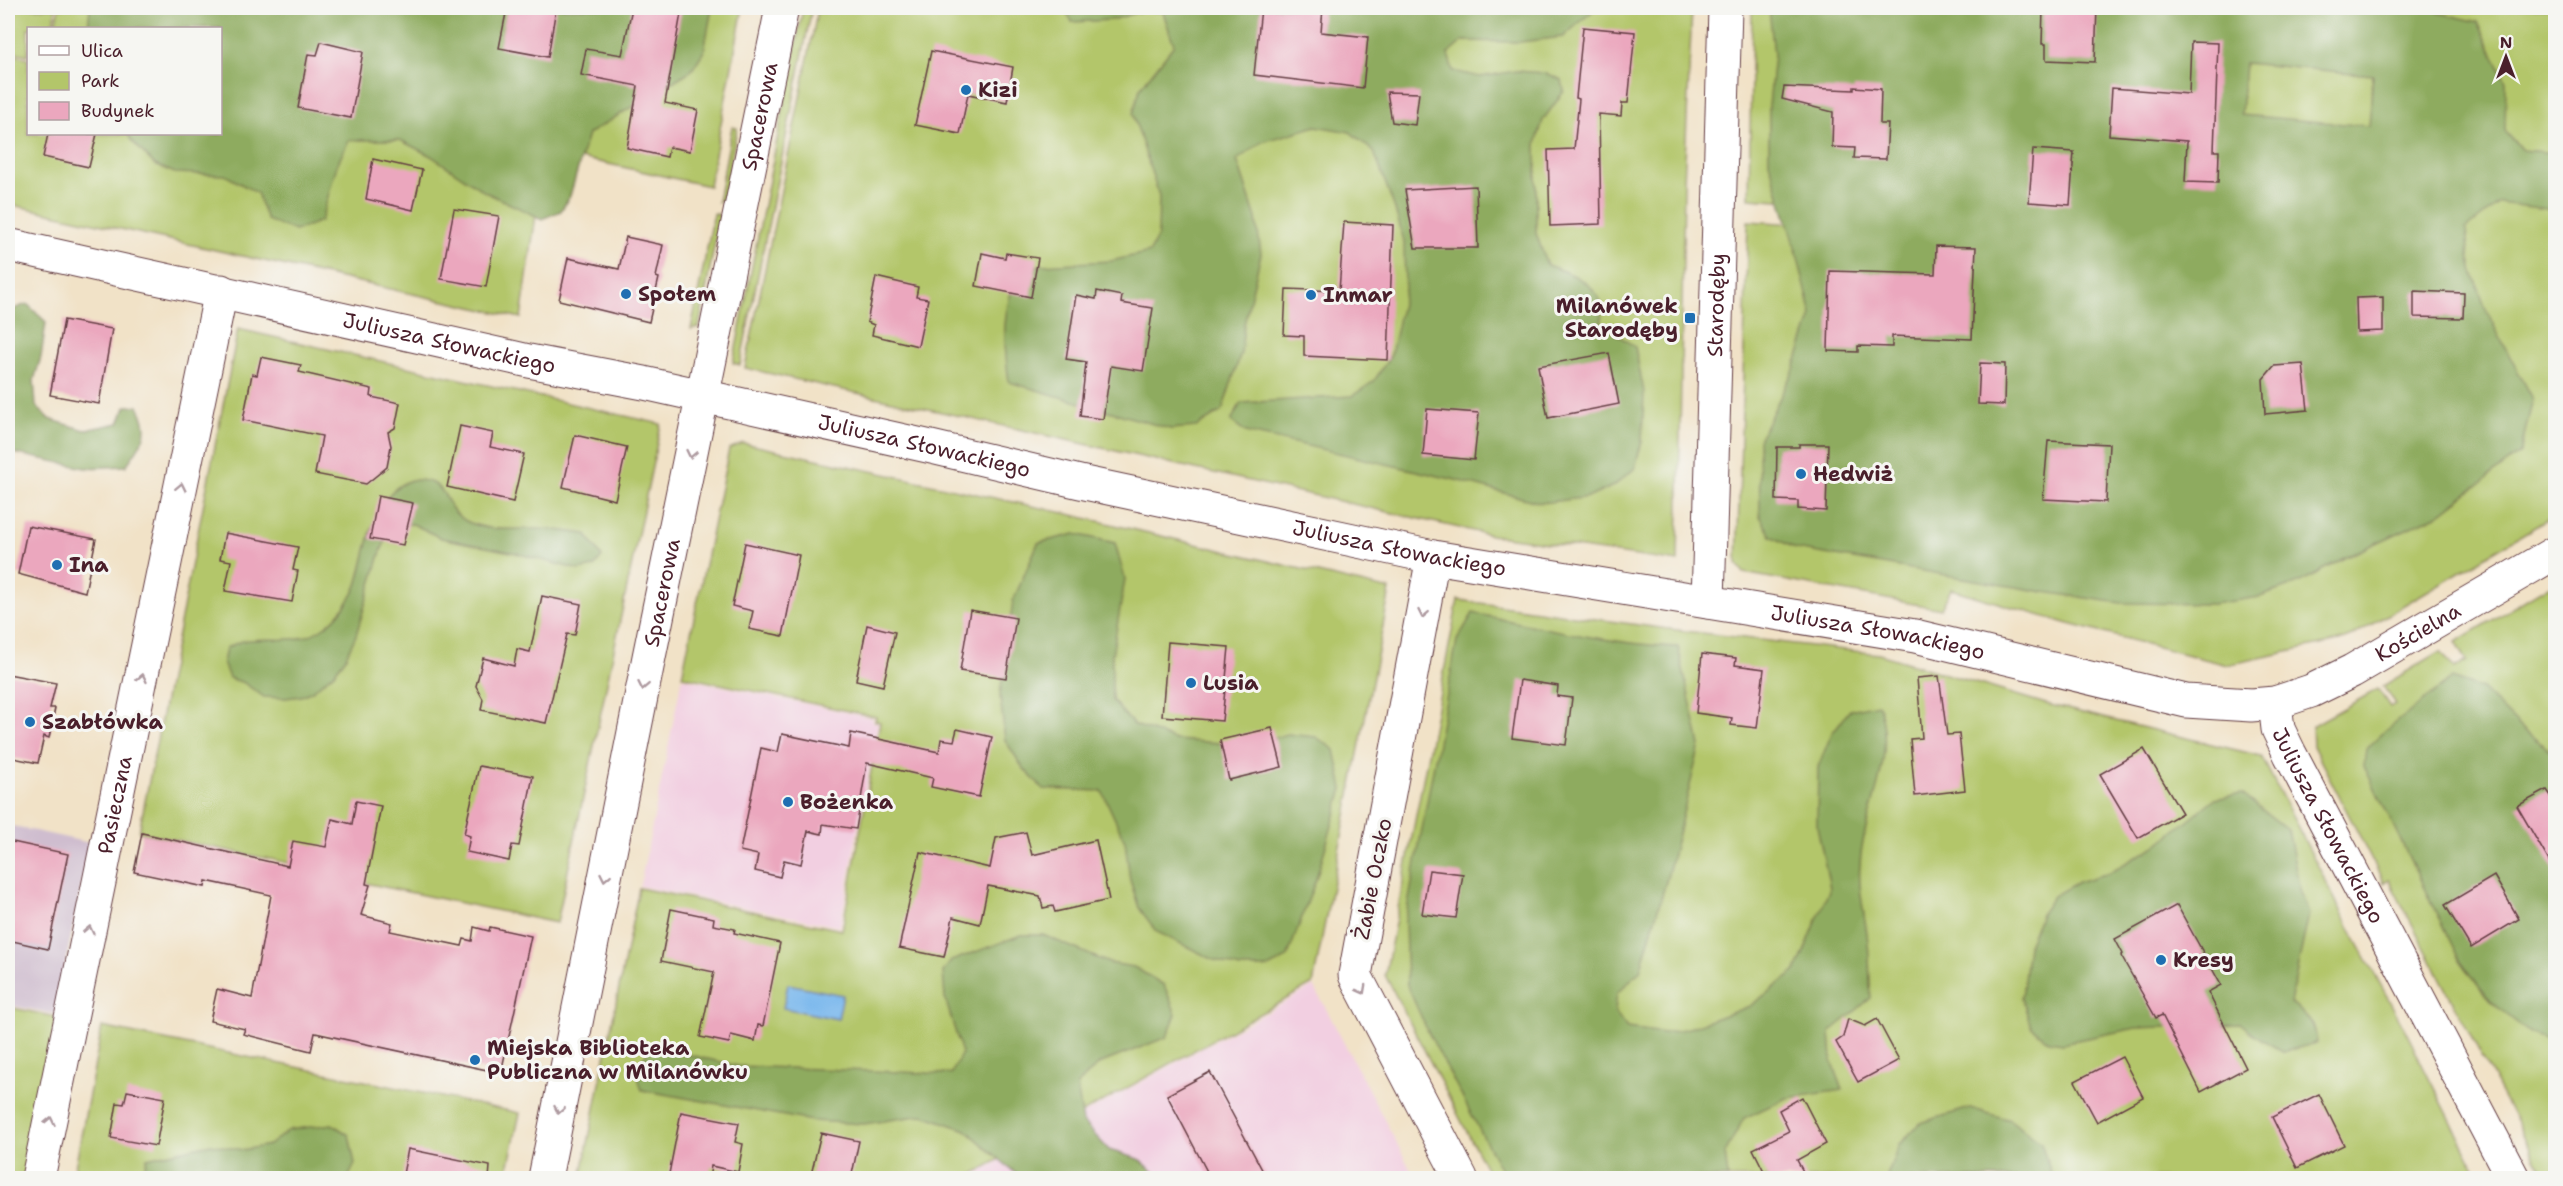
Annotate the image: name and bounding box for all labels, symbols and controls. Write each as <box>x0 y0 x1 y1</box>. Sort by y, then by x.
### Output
legend <box>27 27 222 135</box>
north arrow <box>2476 27 2536 87</box>
text: N <box>2500 32 2512 53</box>
text: Ulica <box>81 39 123 63</box>
street label: Spacerowa <box>735 60 785 173</box>
text: Park <box>81 69 120 93</box>
place label: Kizi <box>978 76 1018 104</box>
marker: Kizi <box>959 83 973 97</box>
text: Budynek <box>81 99 155 123</box>
street label: Starodęby <box>1701 253 1732 357</box>
place label: Społem <box>638 280 716 308</box>
place label: Inmar <box>1323 281 1393 309</box>
marker: Społem <box>619 287 633 301</box>
marker: Inmar <box>1304 288 1318 302</box>
place label: Milanówek Starodęby <box>1556 292 1678 344</box>
street label: Juliusza Słowackiego <box>340 306 558 380</box>
marker: Milanówek Starodęby <box>1683 311 1697 325</box>
street label: Juliusza Słowackiego <box>815 408 1033 484</box>
one-way arrow <box>685 449 698 459</box>
place label: Hedwiż <box>1813 460 1893 488</box>
marker: Hedwiż <box>1794 467 1808 481</box>
one-way arrow <box>174 482 187 492</box>
street label: Juliusza Słowackiego <box>1290 513 1508 583</box>
street label: Spacerowa <box>637 536 687 649</box>
place label: Ina <box>69 551 109 579</box>
marker: Ina <box>50 558 64 572</box>
street label: Kościelna <box>2370 597 2466 668</box>
street label: Juliusza Słowackiego <box>1769 599 1988 666</box>
one-way arrow <box>1417 609 1430 619</box>
place label: Lusia <box>1203 669 1259 697</box>
one-way arrow <box>134 673 147 683</box>
marker: Lusia <box>1184 676 1198 690</box>
one-way arrow <box>637 681 650 691</box>
place label: Szabłówka <box>42 708 164 736</box>
marker: Szabłówka <box>23 715 37 729</box>
street label: Juliusza Słowackiego <box>2265 723 2391 928</box>
street label: Pasieczna <box>91 753 139 857</box>
place label: Bożenka <box>800 788 894 816</box>
marker: Bożenka <box>781 795 795 809</box>
street label: Żabie Oczko <box>1347 816 1399 942</box>
one-way arrow <box>599 872 612 882</box>
one-way arrow <box>82 926 95 936</box>
place label: Kresy <box>2173 946 2234 974</box>
marker: Kresy <box>2154 953 2168 967</box>
one-way arrow <box>1355 984 1366 994</box>
place label: Miejska Biblioteka Publiczna w Milanówku <box>487 1034 748 1086</box>
marker: Miejska Biblioteka Publiczna w Milanówku <box>468 1053 482 1067</box>
one-way arrow <box>553 1105 566 1115</box>
one-way arrow <box>42 1117 55 1127</box>

